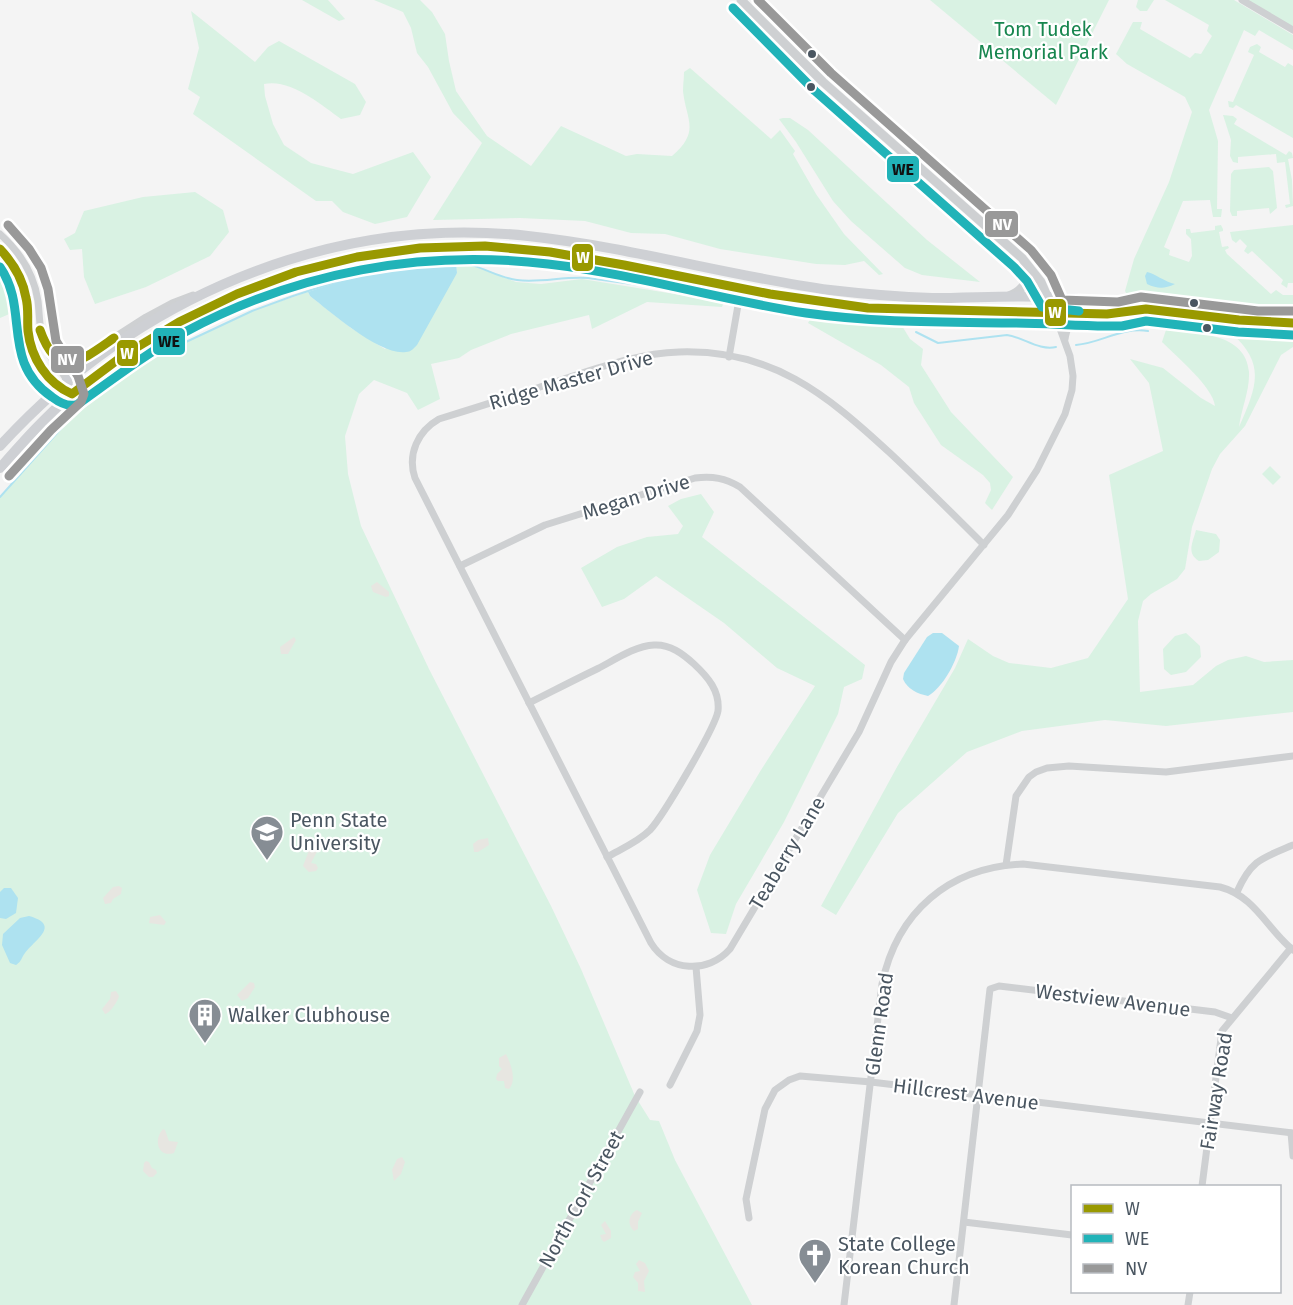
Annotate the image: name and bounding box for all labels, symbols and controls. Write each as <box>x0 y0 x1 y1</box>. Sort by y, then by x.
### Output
park label: Tom Tudek Memorial Park <box>978 17 1109 64</box>
unlabelled marker <box>806 48 818 60</box>
unlabelled marker <box>805 81 817 93</box>
line badge: WE <box>886 155 920 183</box>
text: WE <box>892 160 914 179</box>
line badge: NV <box>984 210 1019 238</box>
text: NV <box>992 215 1013 234</box>
line badge: W <box>571 243 594 272</box>
text: W <box>576 248 590 267</box>
unlabelled marker <box>1188 297 1200 309</box>
line badge: W <box>1044 298 1067 327</box>
text: W <box>1048 303 1062 322</box>
unlabelled marker <box>1201 322 1213 334</box>
line badge: WE <box>152 327 186 356</box>
text: WE <box>158 332 180 351</box>
line badge: W <box>116 339 139 367</box>
text: W <box>120 344 134 363</box>
line badge: NV <box>50 345 85 374</box>
street label: Ridge Master Drive <box>486 345 656 415</box>
text: NV <box>57 350 78 369</box>
street label: Megan Drive <box>579 469 693 525</box>
street label: Teaberry Lane <box>744 792 830 914</box>
place label: Penn State University <box>290 808 387 855</box>
school or university icon: Penn State University <box>249 814 285 861</box>
street label: Glenn Road <box>860 971 898 1077</box>
street label: Westview Avenue <box>1034 979 1192 1021</box>
building icon: Walker Clubhouse <box>187 997 223 1044</box>
place label: Walker Clubhouse <box>228 1003 390 1027</box>
street label: Fairway Road <box>1195 1030 1237 1152</box>
street label: Hillcrest Avenue <box>892 1073 1040 1115</box>
street label: North Corl Street <box>533 1126 629 1272</box>
legend <box>1071 1185 1281 1293</box>
text: W <box>1125 1198 1140 1220</box>
text: WE <box>1125 1228 1150 1250</box>
place label: State College Korean Church <box>838 1232 970 1279</box>
church icon: State College Korean Church <box>797 1237 833 1284</box>
text: NV <box>1125 1258 1147 1280</box>

